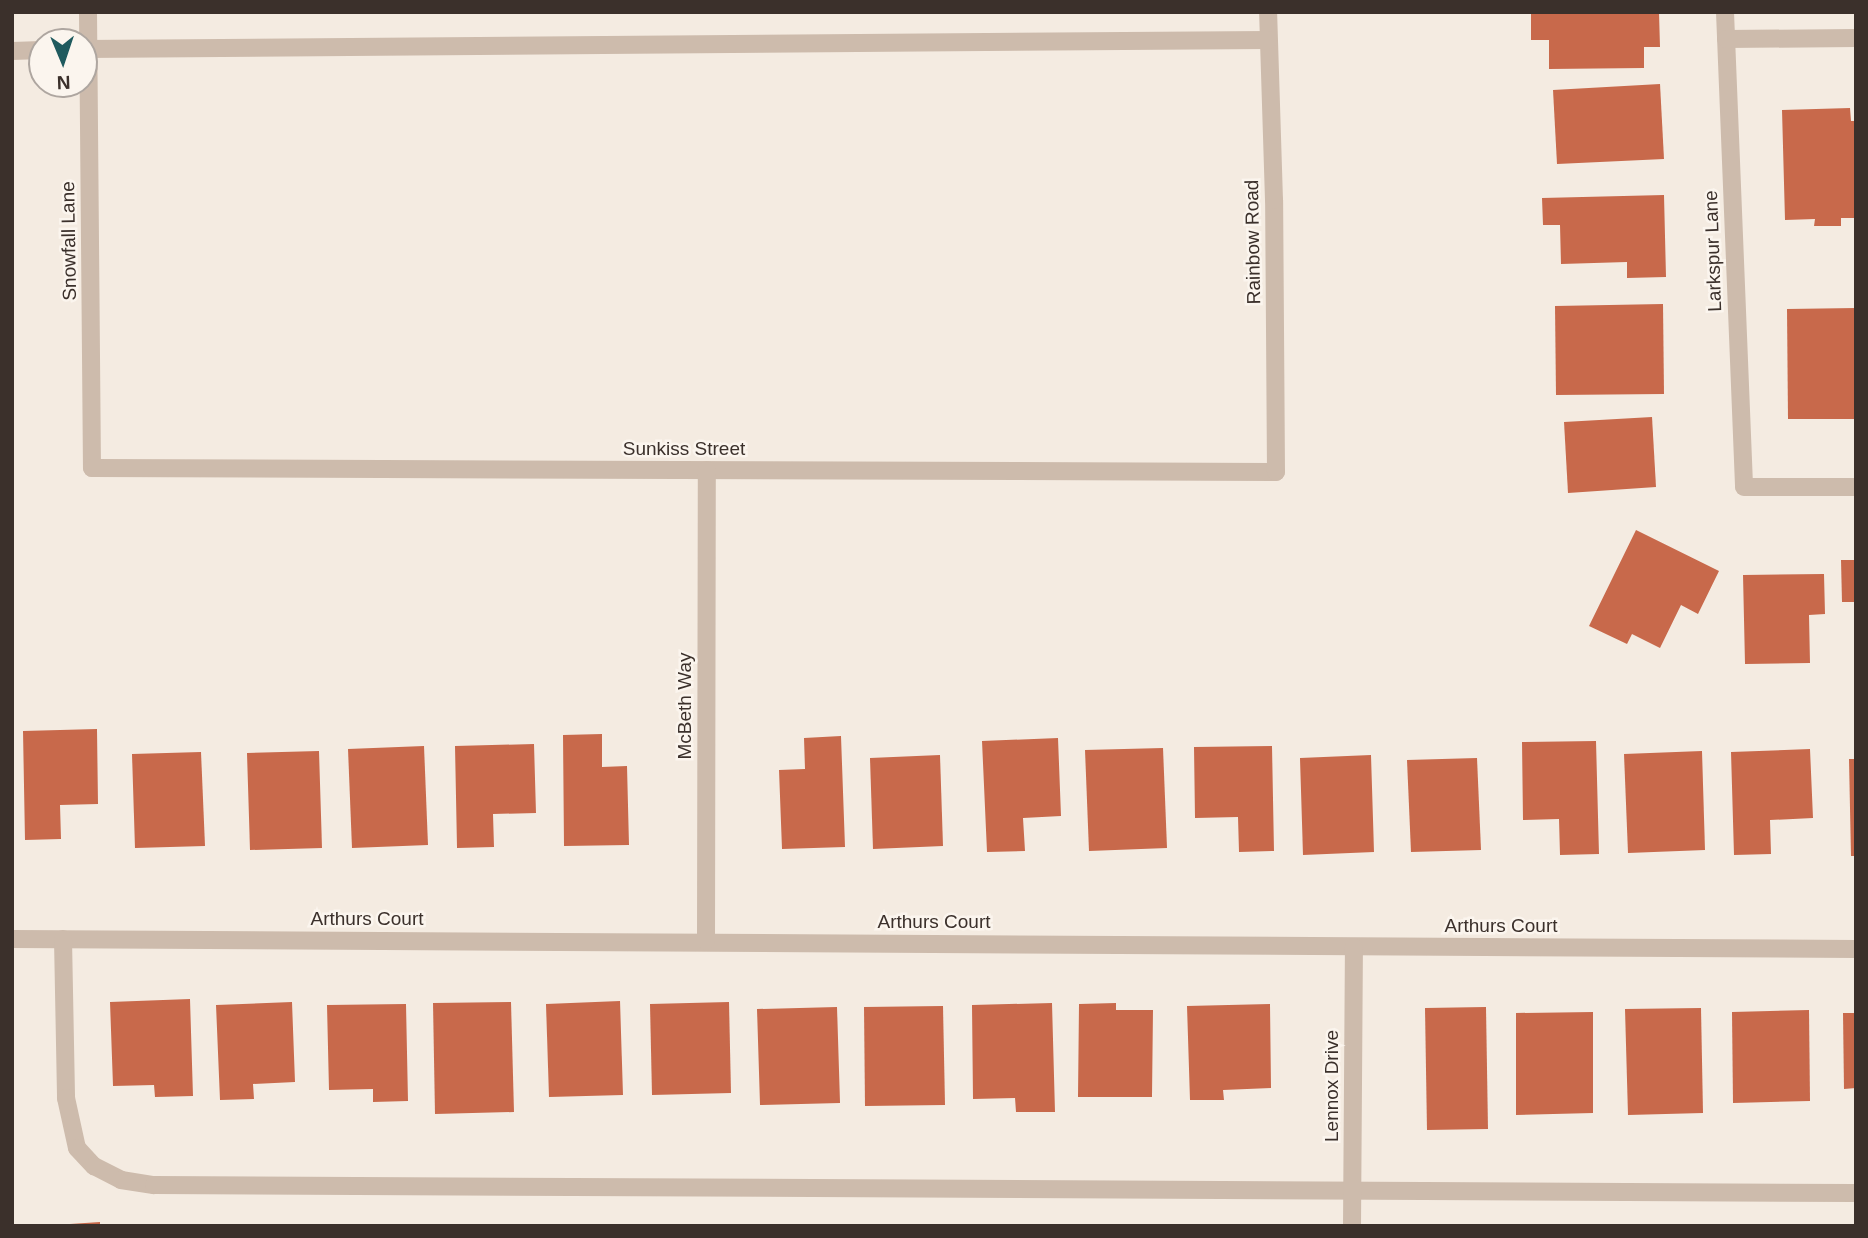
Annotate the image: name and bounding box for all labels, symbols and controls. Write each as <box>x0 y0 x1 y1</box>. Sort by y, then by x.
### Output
north arrow <box>28 28 98 98</box>
text: N <box>56 72 71 93</box>
street label: Rainbow Road <box>1241 179 1265 305</box>
street label: Snowfall Lane <box>57 181 81 301</box>
street label: Larkspur Lane <box>1699 190 1727 312</box>
street label: Sunkiss Street <box>623 438 745 460</box>
street label: McBeth Way <box>674 653 696 759</box>
street label: Arthurs Court <box>311 908 423 930</box>
street label: Arthurs Court <box>878 911 990 933</box>
street label: Arthurs Court <box>1445 915 1557 937</box>
street label: Lennox Drive <box>1321 1030 1343 1142</box>

